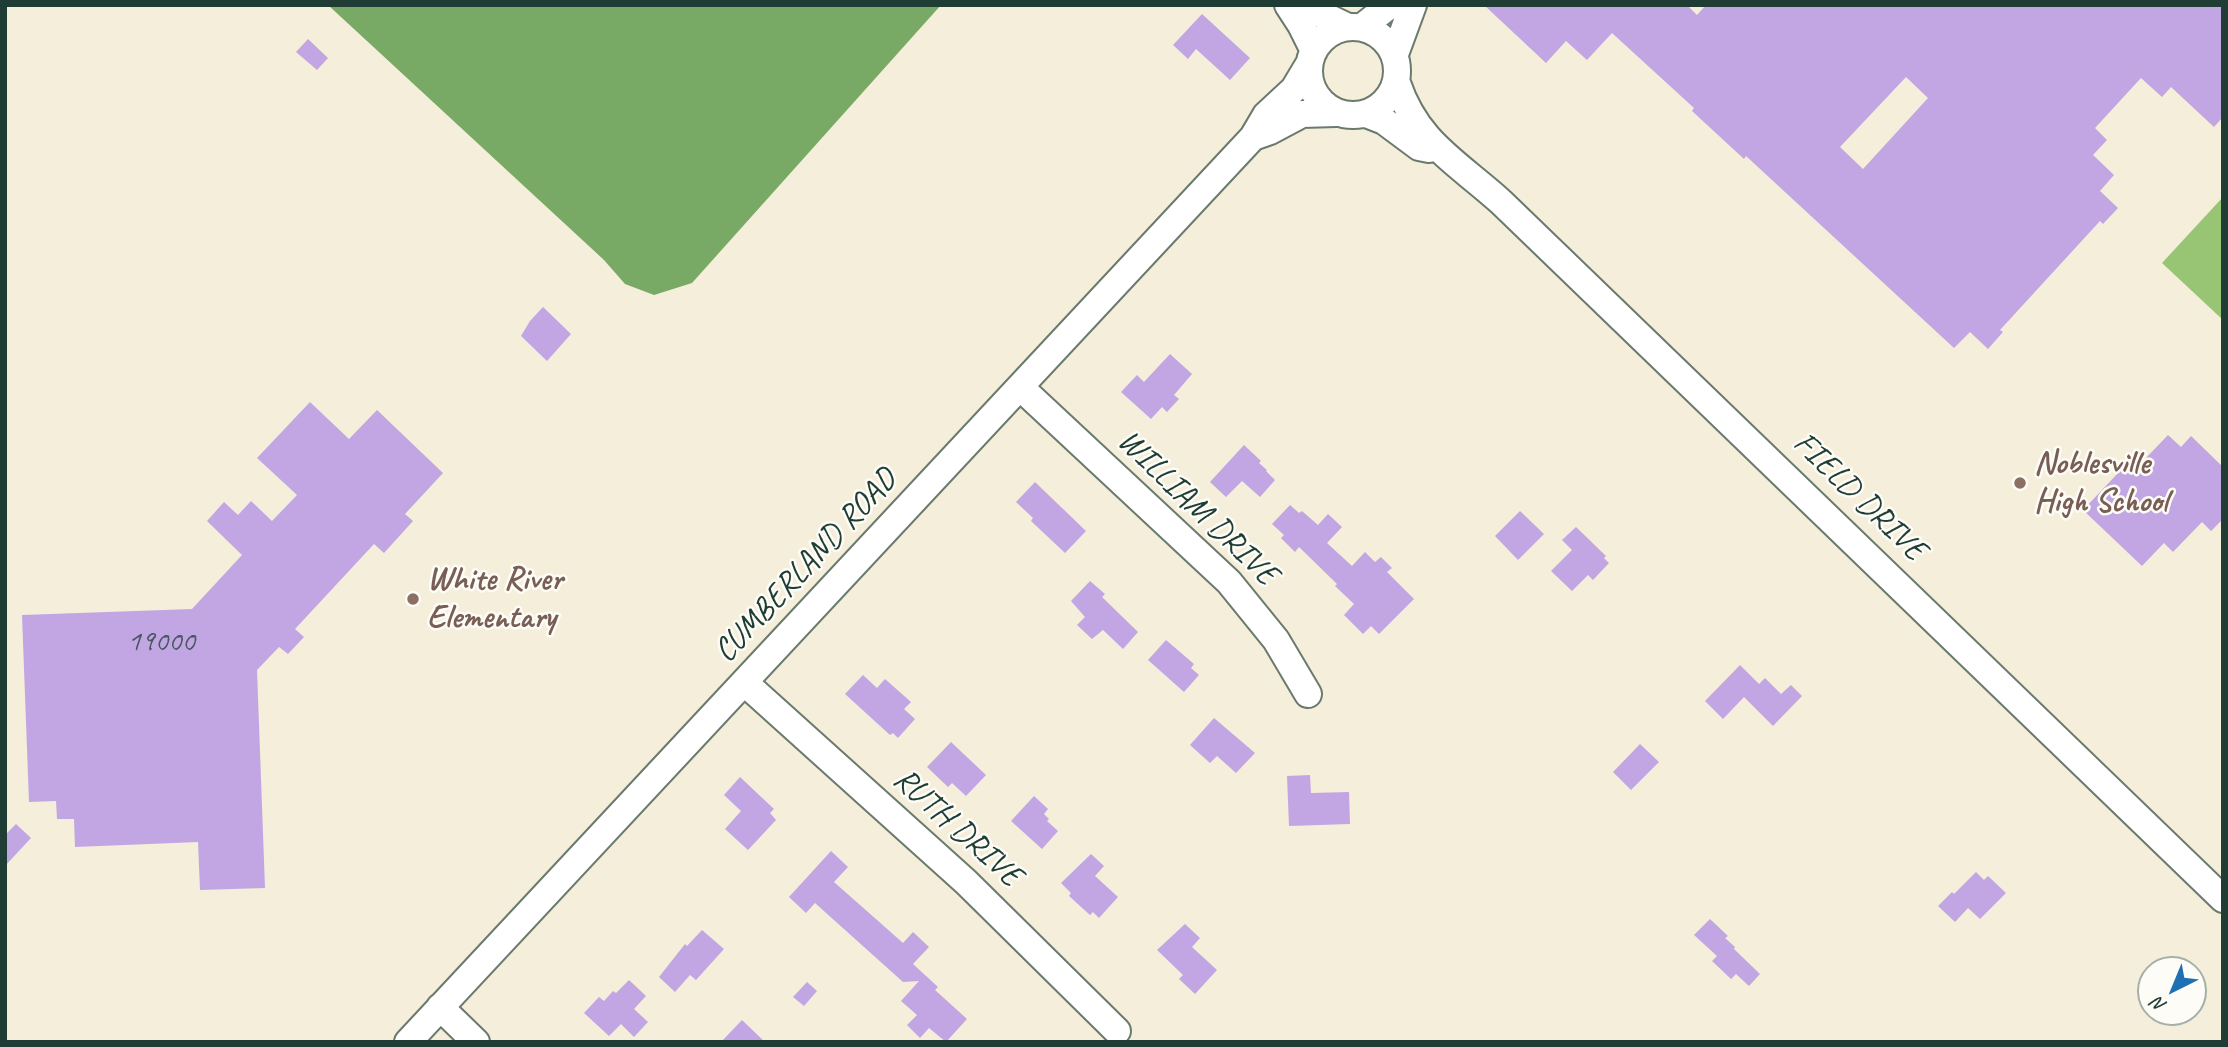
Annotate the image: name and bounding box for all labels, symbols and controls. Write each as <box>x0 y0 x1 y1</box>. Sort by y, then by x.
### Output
street label: WILLIAM DRIVE <box>1109 422 1285 594</box>
street label: FIELD DRIVE <box>1784 424 1934 570</box>
place label: Noblesville High School <box>2034 444 2168 522</box>
street label: CUMBERLAND ROAD <box>706 461 906 671</box>
marker: Noblesville High School <box>2012 475 2028 491</box>
place label: White River Elementary <box>427 560 562 638</box>
marker: White River Elementary <box>405 591 421 607</box>
house number: 19000 <box>127 624 195 660</box>
street label: RUTH DRIVE <box>885 760 1029 896</box>
north arrow <box>2137 956 2207 1026</box>
text: N <box>2147 992 2172 1018</box>

